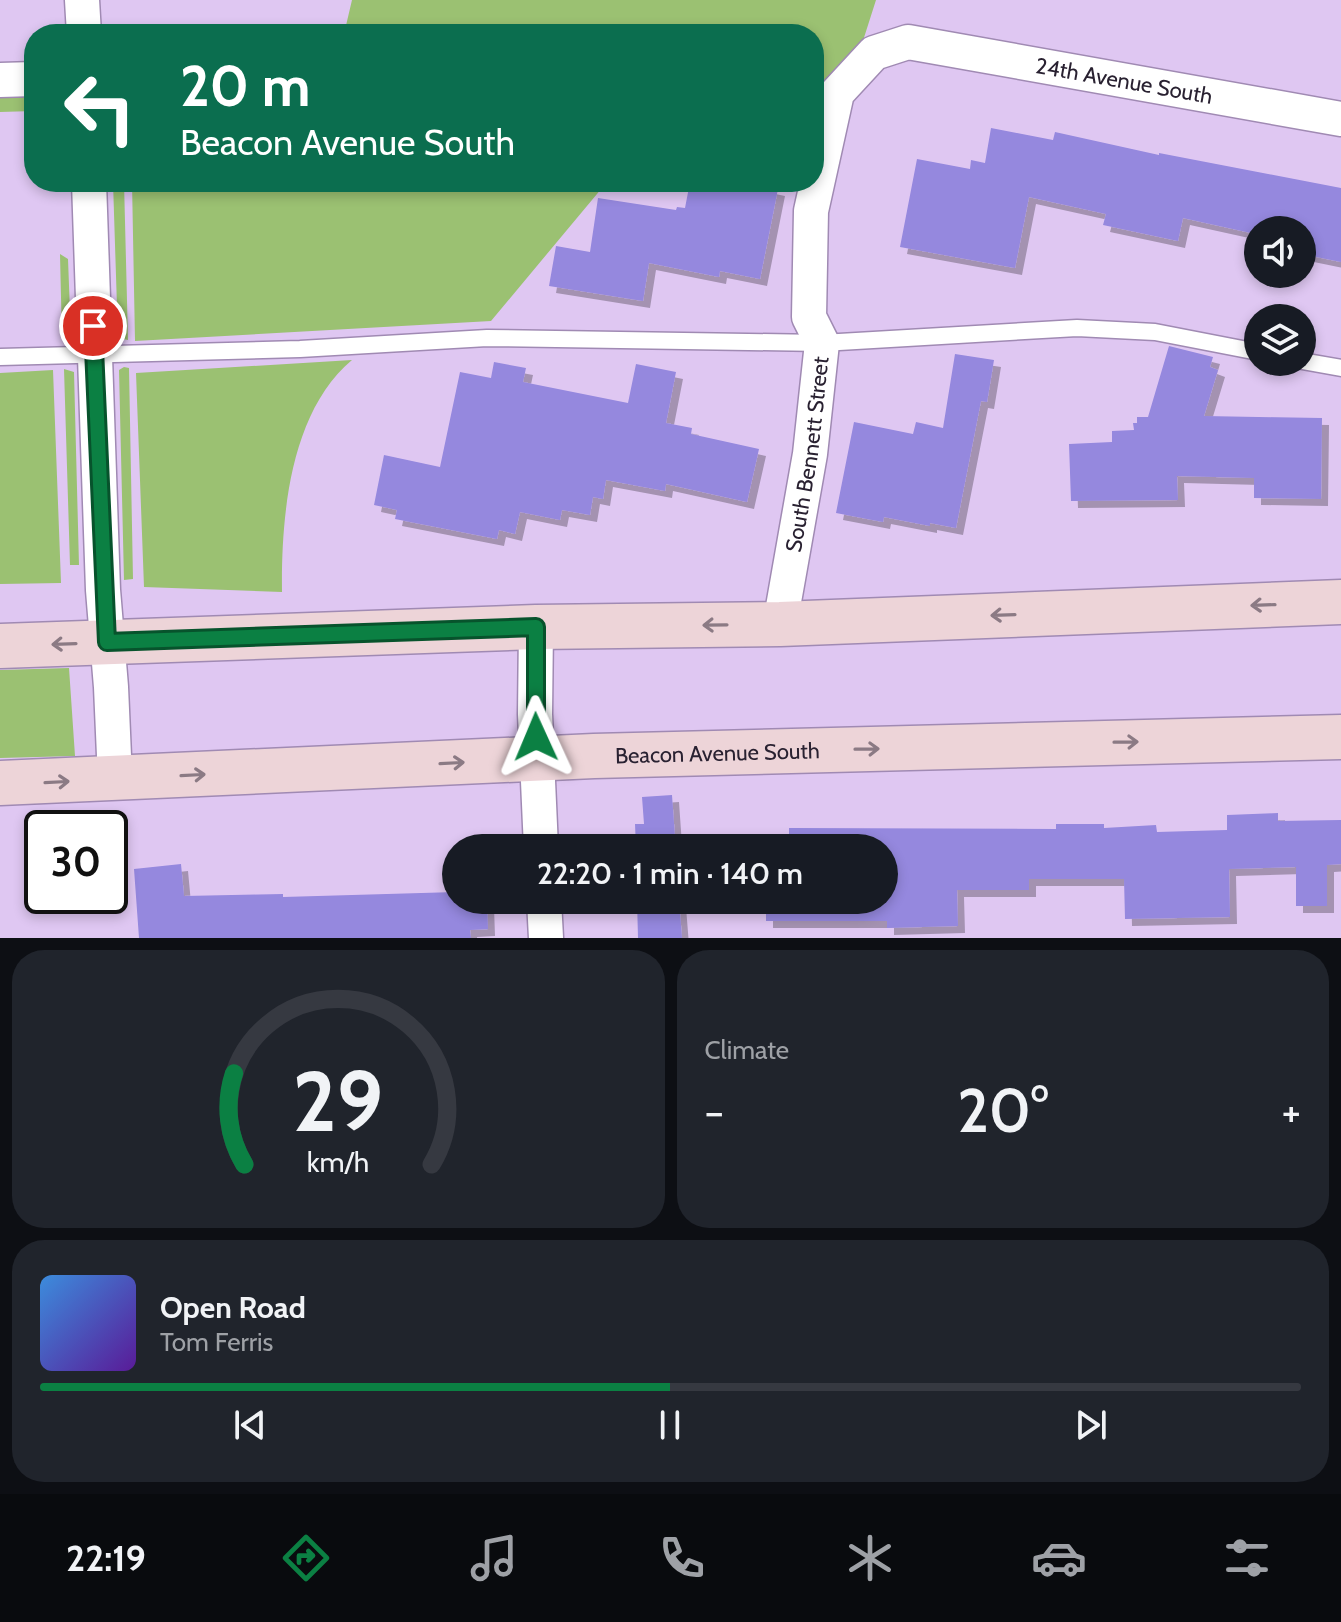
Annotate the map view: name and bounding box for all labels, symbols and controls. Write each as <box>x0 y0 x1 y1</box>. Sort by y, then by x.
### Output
text: 20 m <box>180 52 310 120</box>
street label: 24th Avenue South <box>1034 52 1215 110</box>
icon: left <box>48 56 152 160</box>
text: Beacon Avenue South <box>180 120 515 164</box>
map controls <box>1244 216 1316 376</box>
button: sound <box>1244 216 1316 288</box>
pin <box>59 292 127 360</box>
icon: arrive <box>71 304 115 348</box>
button: layers <box>1244 304 1316 376</box>
street label: South Bennett Street <box>780 354 835 554</box>
one-way arrow <box>1250 598 1277 613</box>
one-way arrow <box>990 608 1017 623</box>
one-way arrow <box>702 617 729 632</box>
one-way arrow <box>51 636 78 651</box>
position arrow <box>494 695 578 779</box>
one-way arrow <box>1112 734 1139 750</box>
street label: Beacon Avenue South <box>615 737 820 769</box>
one-way arrow <box>853 741 880 756</box>
one-way arrow <box>438 755 465 770</box>
one-way arrow <box>179 768 206 783</box>
one-way arrow <box>43 774 70 789</box>
speed limit sign: 30 <box>24 810 128 914</box>
text: 22:20 · 1 min · 140 m <box>537 855 803 892</box>
text: Climate <box>705 1034 789 1066</box>
text: 29 <box>293 1051 384 1152</box>
text: 20° <box>957 1074 1048 1147</box>
text: − <box>705 1085 724 1138</box>
text: + <box>1282 1085 1301 1138</box>
text: km/h <box>307 1144 370 1179</box>
text: Open Road <box>160 1289 306 1326</box>
text: Tom Ferris <box>160 1326 273 1358</box>
icon: previous <box>228 1403 272 1447</box>
icon: pause <box>648 1403 692 1447</box>
icon: next <box>1069 1403 1113 1447</box>
icon: directions <box>278 1530 334 1586</box>
icon: music <box>466 1530 522 1586</box>
icon: phone <box>654 1530 710 1586</box>
icon: climate <box>842 1530 898 1586</box>
icon: car <box>1031 1530 1087 1586</box>
icon: filters <box>1219 1530 1275 1586</box>
text: 22:19 <box>66 1536 146 1580</box>

